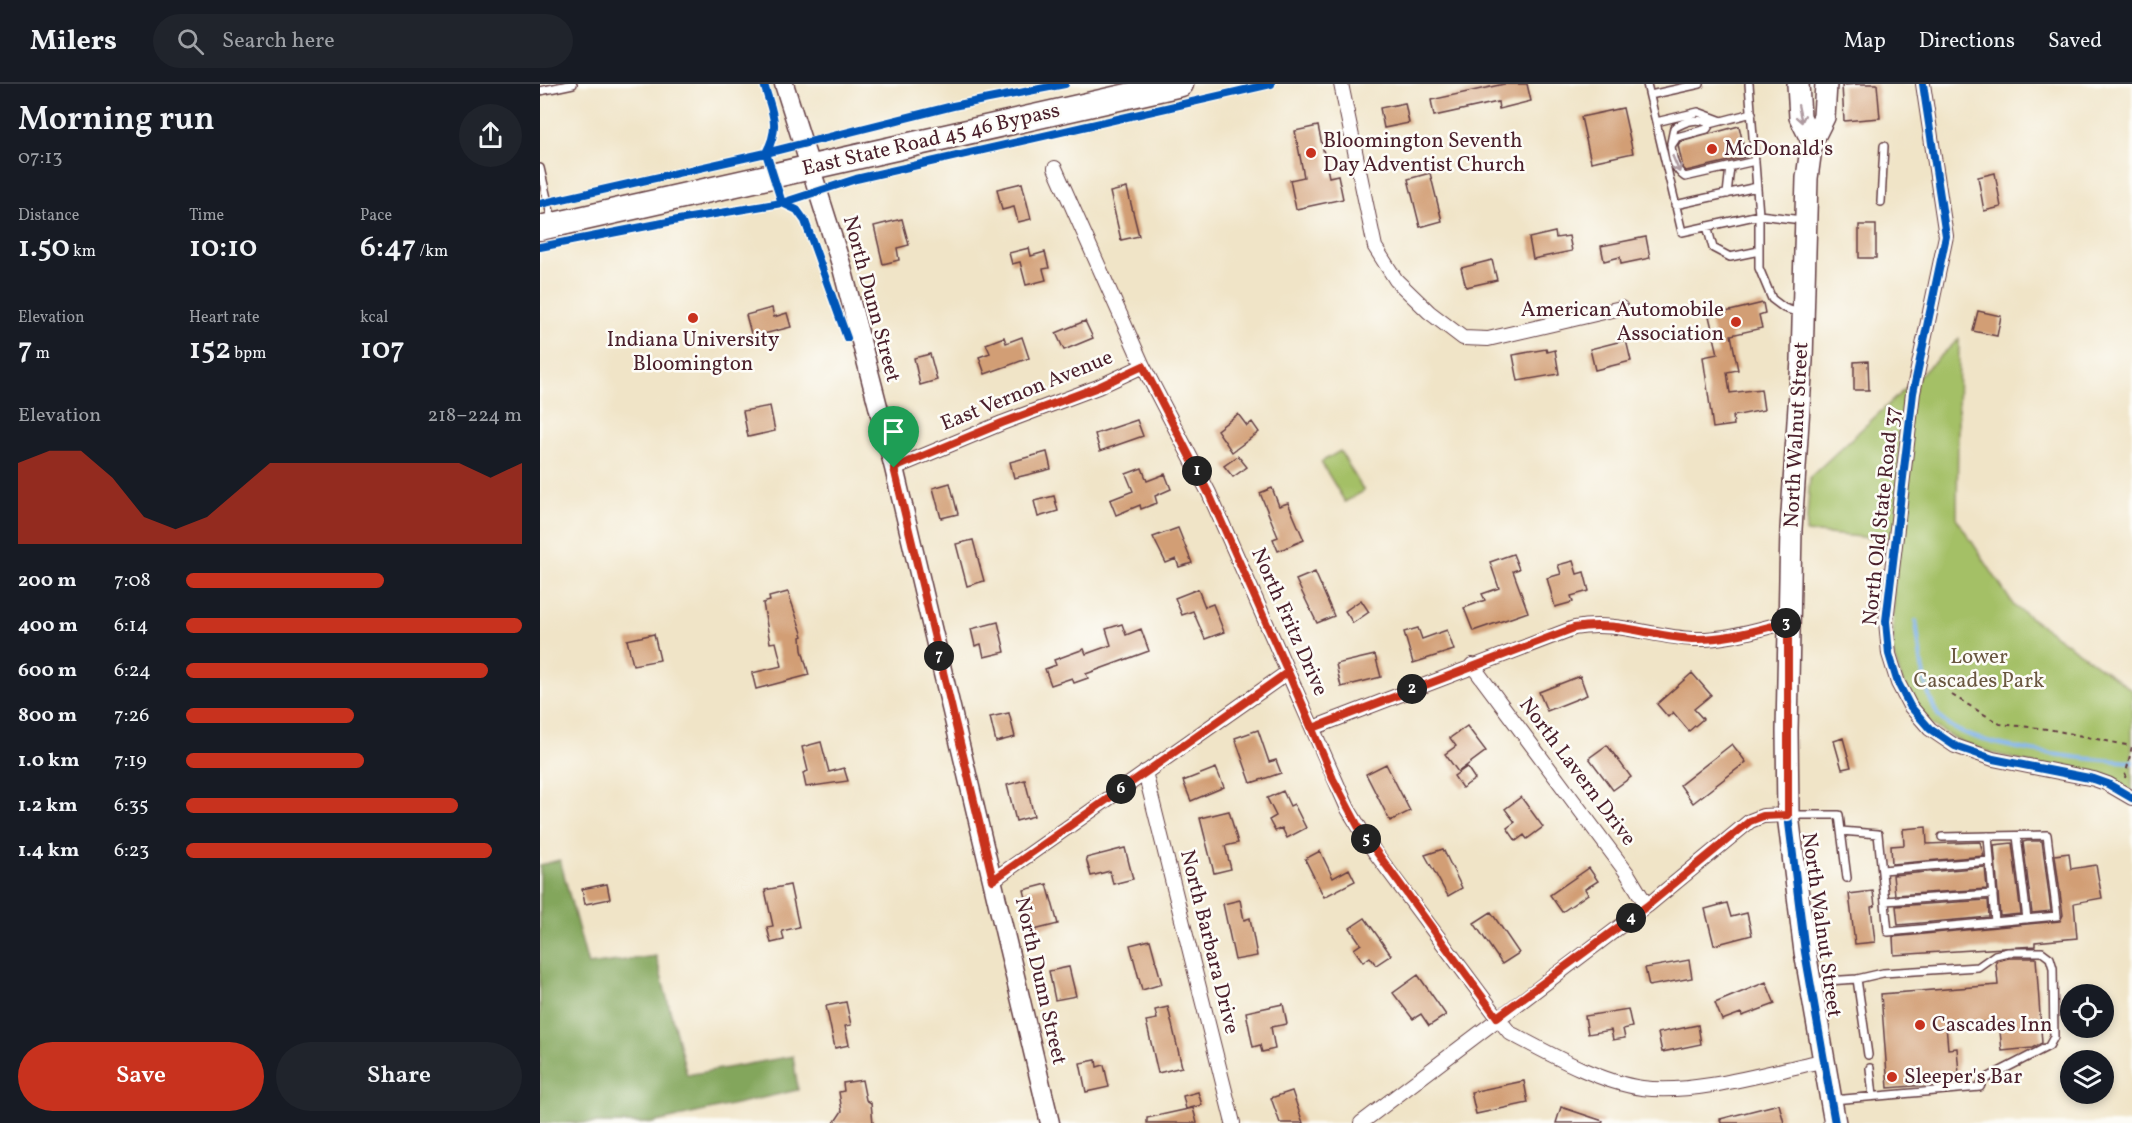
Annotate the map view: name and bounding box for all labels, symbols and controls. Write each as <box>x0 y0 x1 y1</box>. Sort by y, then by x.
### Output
search box <box>153 14 573 68</box>
text: Milers <box>30 22 117 61</box>
icon: search <box>174 25 207 58</box>
text: Search here <box>222 26 335 57</box>
text: Map <box>1844 27 1886 56</box>
text: Directions <box>1919 27 2015 56</box>
text: Saved <box>2048 27 2102 56</box>
street label: East State Road 45 46 Bypass <box>799 96 1063 184</box>
text: Morning run <box>18 98 215 144</box>
button: share <box>459 104 522 167</box>
one-way arrow <box>1795 104 1807 123</box>
place label: Bloomington Seventh Day Adventist Church <box>1323 127 1525 180</box>
place label: McDonald's <box>1724 135 1833 164</box>
marker: McDonald's <box>1705 142 1719 156</box>
text: 07:13 <box>18 144 62 172</box>
marker: Bloomington Seventh Day Adventist Church <box>1304 146 1318 160</box>
one-way arrow <box>1671 155 1682 173</box>
text: Distance <box>18 205 79 227</box>
text: Time <box>189 205 224 227</box>
text: Pace <box>360 205 392 227</box>
street label: North Dunn Street <box>835 213 907 385</box>
text: 1.50 <box>18 227 70 269</box>
text: 10:10 <box>189 227 257 269</box>
text: 6:47 <box>360 227 416 269</box>
text: km <box>70 241 96 263</box>
text: /km <box>416 241 448 263</box>
place label: American Automobile Association <box>1521 296 1724 349</box>
text: Elevation <box>18 307 85 329</box>
text: Heart rate <box>189 307 260 329</box>
text: kcal <box>360 307 388 329</box>
marker: Indiana University Bloomington <box>686 311 700 325</box>
marker: American Automobile Association <box>1729 315 1743 329</box>
place label: Indiana University Bloomington <box>607 326 780 379</box>
text: 7 <box>18 329 32 371</box>
text: 152 <box>189 329 231 371</box>
text: 107 <box>360 329 405 371</box>
street label: North Walnut Street <box>1778 341 1816 529</box>
text: m <box>32 343 50 365</box>
text: bpm <box>231 343 266 365</box>
street label: East Vernon Avenue <box>937 343 1117 439</box>
text: Elevation <box>18 402 101 430</box>
text: 218–224 m <box>428 402 522 430</box>
street label: North Old State Road 37 <box>1856 405 1908 627</box>
pin <box>868 406 919 468</box>
icon: arrive <box>877 415 910 448</box>
pin: 1 <box>1182 456 1212 486</box>
text: 1 <box>1194 460 1200 482</box>
street label: North Fritz Drive <box>1243 543 1335 701</box>
text: 200 m <box>18 567 76 595</box>
text: 7:08 <box>114 567 151 595</box>
pin: 3 <box>1771 608 1801 638</box>
text: 400 m <box>18 612 78 640</box>
text: 6:14 <box>114 612 149 640</box>
text: 3 <box>1782 612 1790 634</box>
pin: 7 <box>924 641 954 671</box>
park label: Lower Cascades Park <box>1914 643 2045 696</box>
text: 7 <box>935 645 943 667</box>
text: 600 m <box>18 657 77 685</box>
text: 6:24 <box>114 657 151 685</box>
pin: 2 <box>1397 674 1427 704</box>
text: 2 <box>1408 678 1416 700</box>
street label: North Lavern Drive <box>1512 692 1642 852</box>
text: 800 m <box>18 702 77 730</box>
text: 7:26 <box>114 702 149 730</box>
text: 1.0 km <box>18 747 80 775</box>
text: 7:19 <box>114 747 147 775</box>
pin: 6 <box>1106 774 1136 804</box>
text: 6 <box>1117 778 1125 800</box>
text: 1.2 km <box>18 792 78 820</box>
text: 6:35 <box>114 792 149 820</box>
pin: 5 <box>1351 824 1381 854</box>
text: 5 <box>1362 828 1370 850</box>
street label: North Walnut Street <box>1794 831 1848 1019</box>
text: 1.4 km <box>18 837 79 865</box>
text: 6:23 <box>114 837 149 865</box>
street label: North Barbara Drive <box>1172 847 1246 1037</box>
street label: North Dunn Street <box>1007 894 1073 1068</box>
pin: 4 <box>1616 903 1646 933</box>
text: 4 <box>1626 907 1636 929</box>
map controls <box>2060 984 2114 1104</box>
button: locate <box>2060 984 2114 1038</box>
place label: Cascades Inn <box>1932 1011 2053 1040</box>
marker: Cascades Inn <box>1913 1018 1927 1032</box>
button: Save <box>18 1042 264 1111</box>
button: Share <box>276 1042 522 1111</box>
button: layers <box>2060 1050 2114 1104</box>
place label: Sleeper's Bar <box>1904 1063 2022 1092</box>
marker: Sleeper's Bar <box>1885 1070 1899 1084</box>

